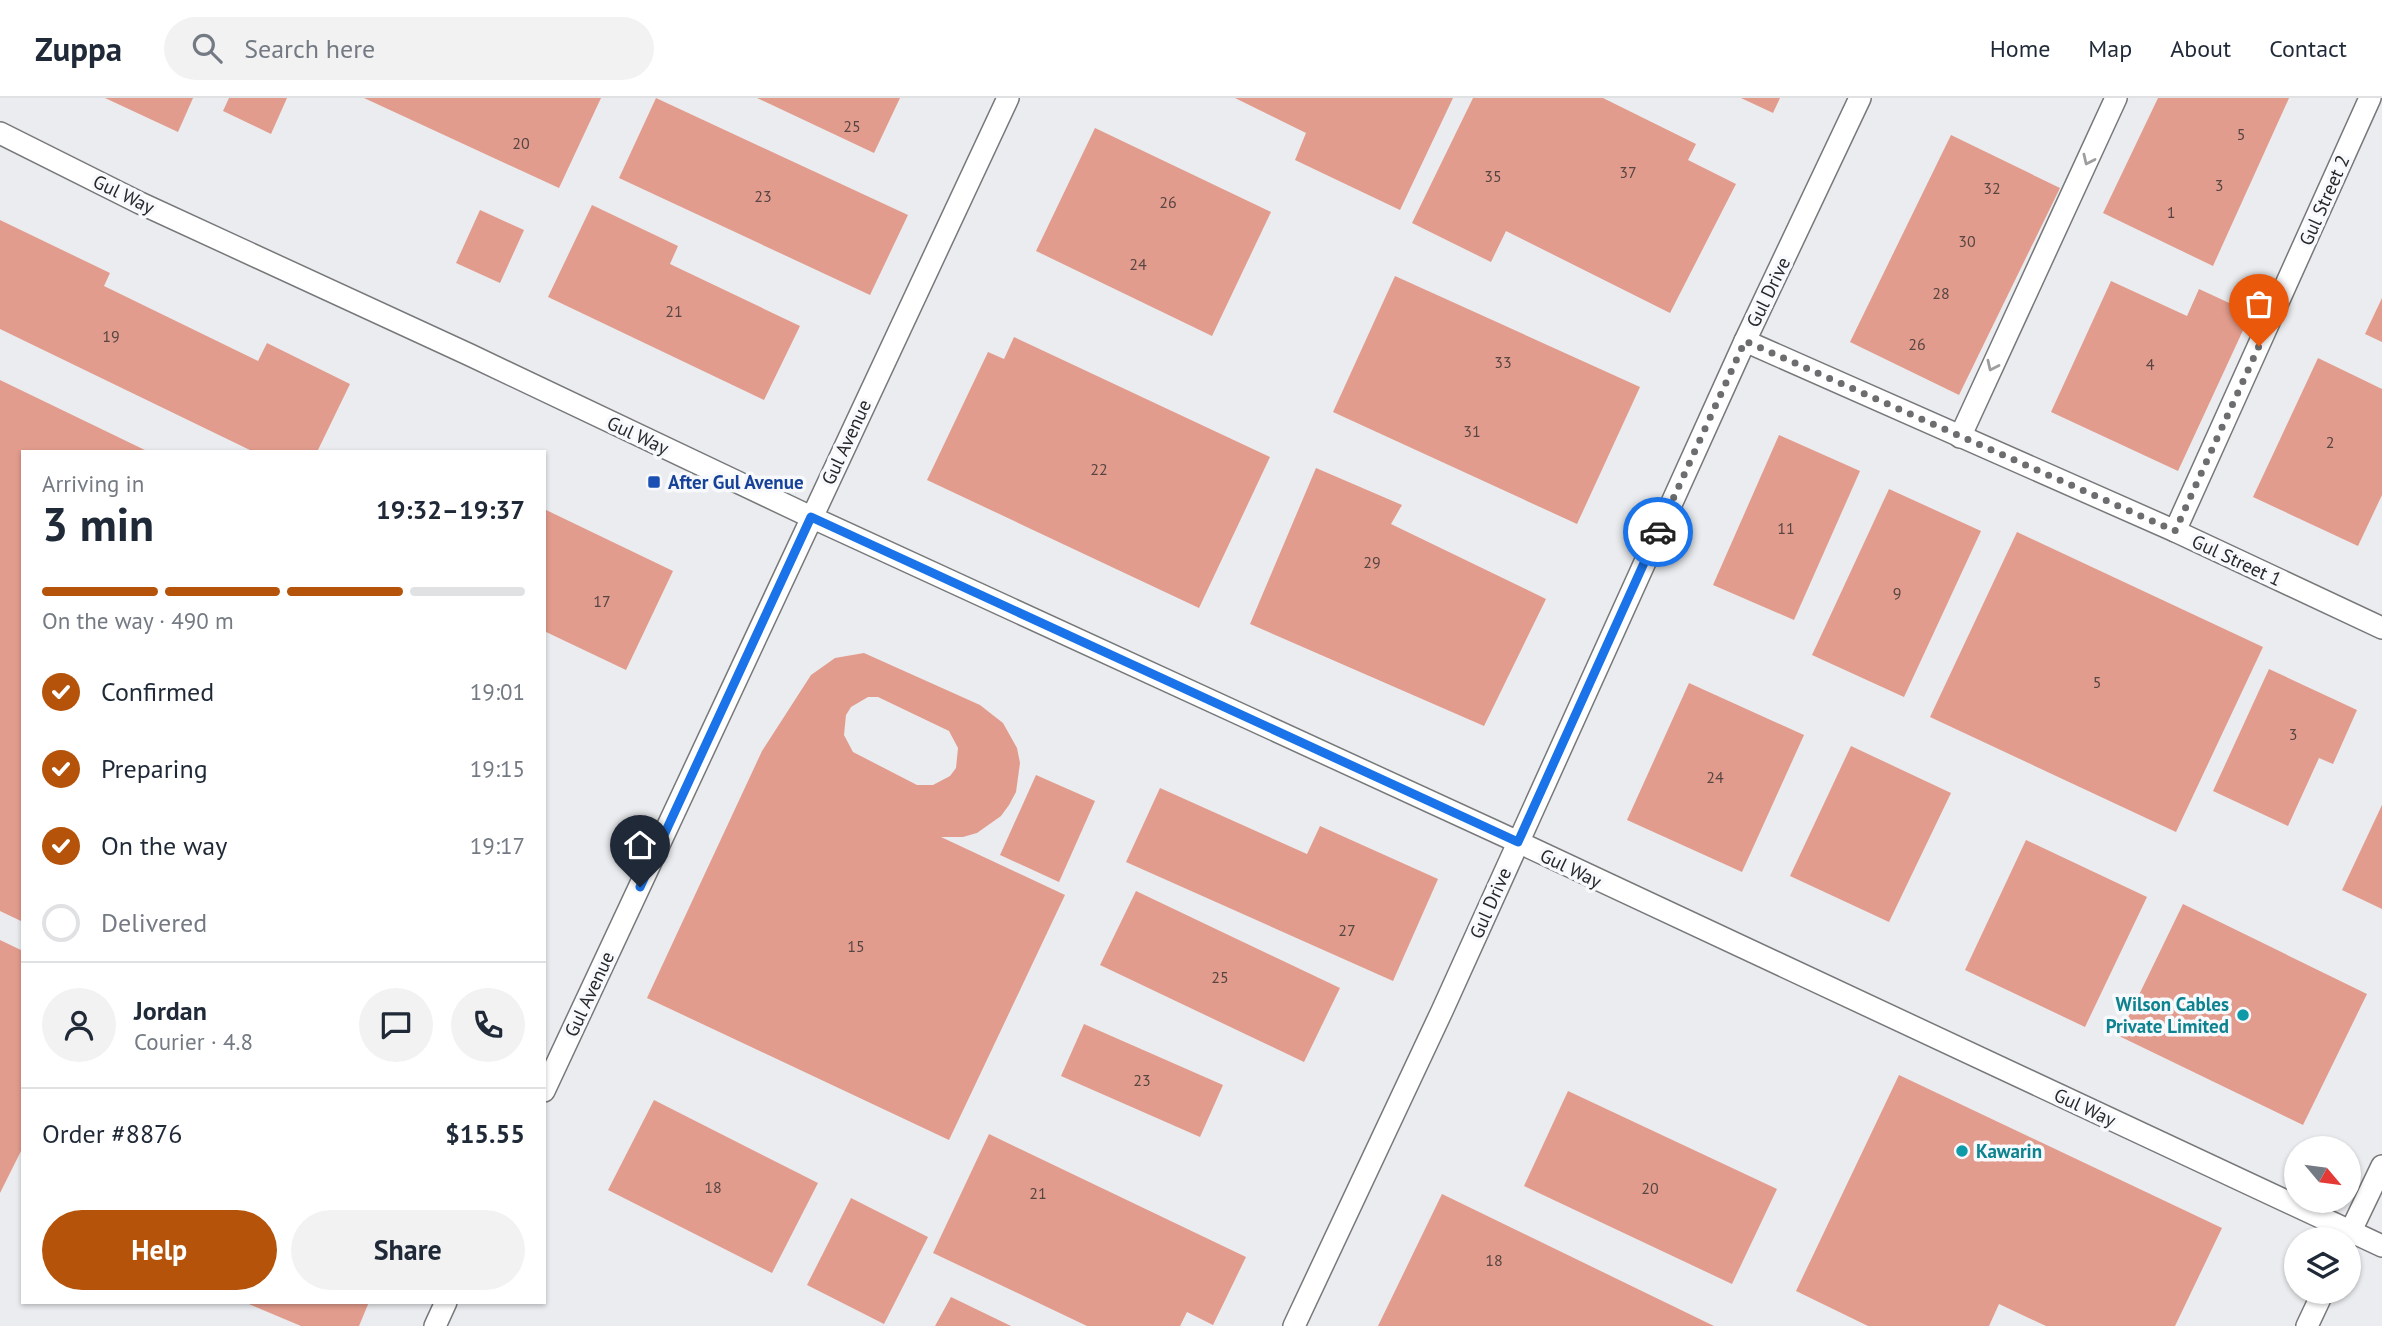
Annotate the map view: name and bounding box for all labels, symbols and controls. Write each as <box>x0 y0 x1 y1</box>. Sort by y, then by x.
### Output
search box <box>164 17 654 80</box>
text: Zuppa <box>35 27 122 70</box>
icon: search <box>188 29 226 67</box>
text: Search here <box>244 32 375 65</box>
text: Home <box>1990 33 2050 64</box>
text: Map <box>2088 33 2132 64</box>
text: About <box>2170 33 2231 64</box>
text: Contact <box>2269 33 2347 64</box>
house number: 25 <box>843 116 861 136</box>
house number: 5 <box>2237 124 2245 144</box>
house number: 20 <box>512 133 530 153</box>
street label: Gul Street 2 <box>2293 151 2355 249</box>
one-way arrow <box>2082 153 2096 165</box>
house number: 37 <box>1619 162 1637 182</box>
house number: 35 <box>1484 166 1502 186</box>
street label: Gul Way <box>89 169 159 219</box>
house number: 3 <box>2215 175 2223 195</box>
house number: 32 <box>1983 178 2001 198</box>
house number: 23 <box>754 186 772 206</box>
house number: 26 <box>1159 192 1177 212</box>
house number: 1 <box>2167 202 2175 222</box>
house number: 30 <box>1958 231 1976 251</box>
street label: Gul Drive <box>1741 253 1795 331</box>
house number: 24 <box>1129 254 1147 274</box>
pin <box>2229 274 2289 346</box>
house number: 28 <box>1932 283 1950 303</box>
icon: bag <box>2240 285 2278 323</box>
house number: 21 <box>665 301 683 321</box>
house number: 19 <box>102 326 120 346</box>
house number: 26 <box>1908 334 1926 354</box>
house number: 33 <box>1494 352 1512 372</box>
house number: 4 <box>2146 354 2155 374</box>
one-way arrow <box>1986 359 2000 371</box>
street label: Gul Avenue <box>816 396 876 488</box>
street label: Gul Way <box>603 410 673 460</box>
house number: 31 <box>1463 421 1481 441</box>
house number: 2 <box>2326 432 2334 452</box>
house number: 22 <box>1090 459 1108 479</box>
text: Arriving in <box>42 469 144 498</box>
place label: After Gul Avenue <box>668 470 804 494</box>
marker: After Gul Avenue <box>646 474 662 490</box>
text: 19:32–19:37 <box>376 493 525 526</box>
text: 3 min <box>42 494 154 554</box>
courier <box>1623 497 1693 567</box>
icon: car <box>1639 513 1677 551</box>
house number: 11 <box>1777 518 1795 538</box>
street label: Gul Street 1 <box>2188 529 2286 591</box>
house number: 29 <box>1363 552 1381 572</box>
house number: 9 <box>1893 583 1901 603</box>
house number: 17 <box>593 591 611 611</box>
text: On the way · 490 m <box>42 606 234 635</box>
house number: 5 <box>2093 672 2101 692</box>
icon: check <box>42 673 80 711</box>
text: Confirmed <box>101 675 214 708</box>
text: 19:01 <box>470 677 525 706</box>
house number: 3 <box>2289 724 2297 744</box>
icon: check <box>42 750 80 788</box>
text: Preparing <box>101 752 208 785</box>
text: 19:15 <box>470 754 525 783</box>
house number: 24 <box>1706 767 1724 787</box>
pin <box>610 815 670 887</box>
icon: home <box>621 826 659 864</box>
icon: check <box>42 827 80 865</box>
text: On the way <box>101 829 227 862</box>
text: 19:17 <box>470 831 525 860</box>
street label: Gul Way <box>1536 843 1606 893</box>
street label: Gul Drive <box>1464 864 1516 942</box>
text: Delivered <box>101 906 207 939</box>
house number: 27 <box>1338 920 1356 940</box>
house number: 15 <box>847 936 865 956</box>
street label: Gul Avenue <box>559 948 619 1040</box>
house number: 25 <box>1211 967 1229 987</box>
button: person <box>42 988 116 1062</box>
button: chat <box>359 988 433 1062</box>
button: phone <box>451 988 525 1062</box>
place label: Wilson Cables Private Limited <box>2106 992 2229 1038</box>
text: Jordan <box>134 994 207 1027</box>
marker: Wilson Cables Private Limited <box>2235 1007 2251 1023</box>
text: Courier · 4.8 <box>134 1027 253 1056</box>
house number: 23 <box>1133 1070 1151 1090</box>
street label: Gul Way <box>2050 1082 2120 1132</box>
text: Order #8876 <box>42 1117 182 1150</box>
text: $15.55 <box>445 1117 525 1150</box>
north arrow <box>2284 1136 2361 1213</box>
map controls <box>2284 1136 2361 1304</box>
place label: Kawarin <box>1976 1139 2042 1163</box>
marker: Kawarin <box>1954 1143 1970 1159</box>
house number: 18 <box>704 1177 722 1197</box>
house number: 20 <box>1641 1178 1659 1198</box>
house number: 21 <box>1029 1183 1047 1203</box>
button: Help <box>42 1210 277 1290</box>
button: Share <box>291 1210 525 1290</box>
button: layers <box>2284 1227 2361 1304</box>
house number: 18 <box>1485 1250 1503 1270</box>

